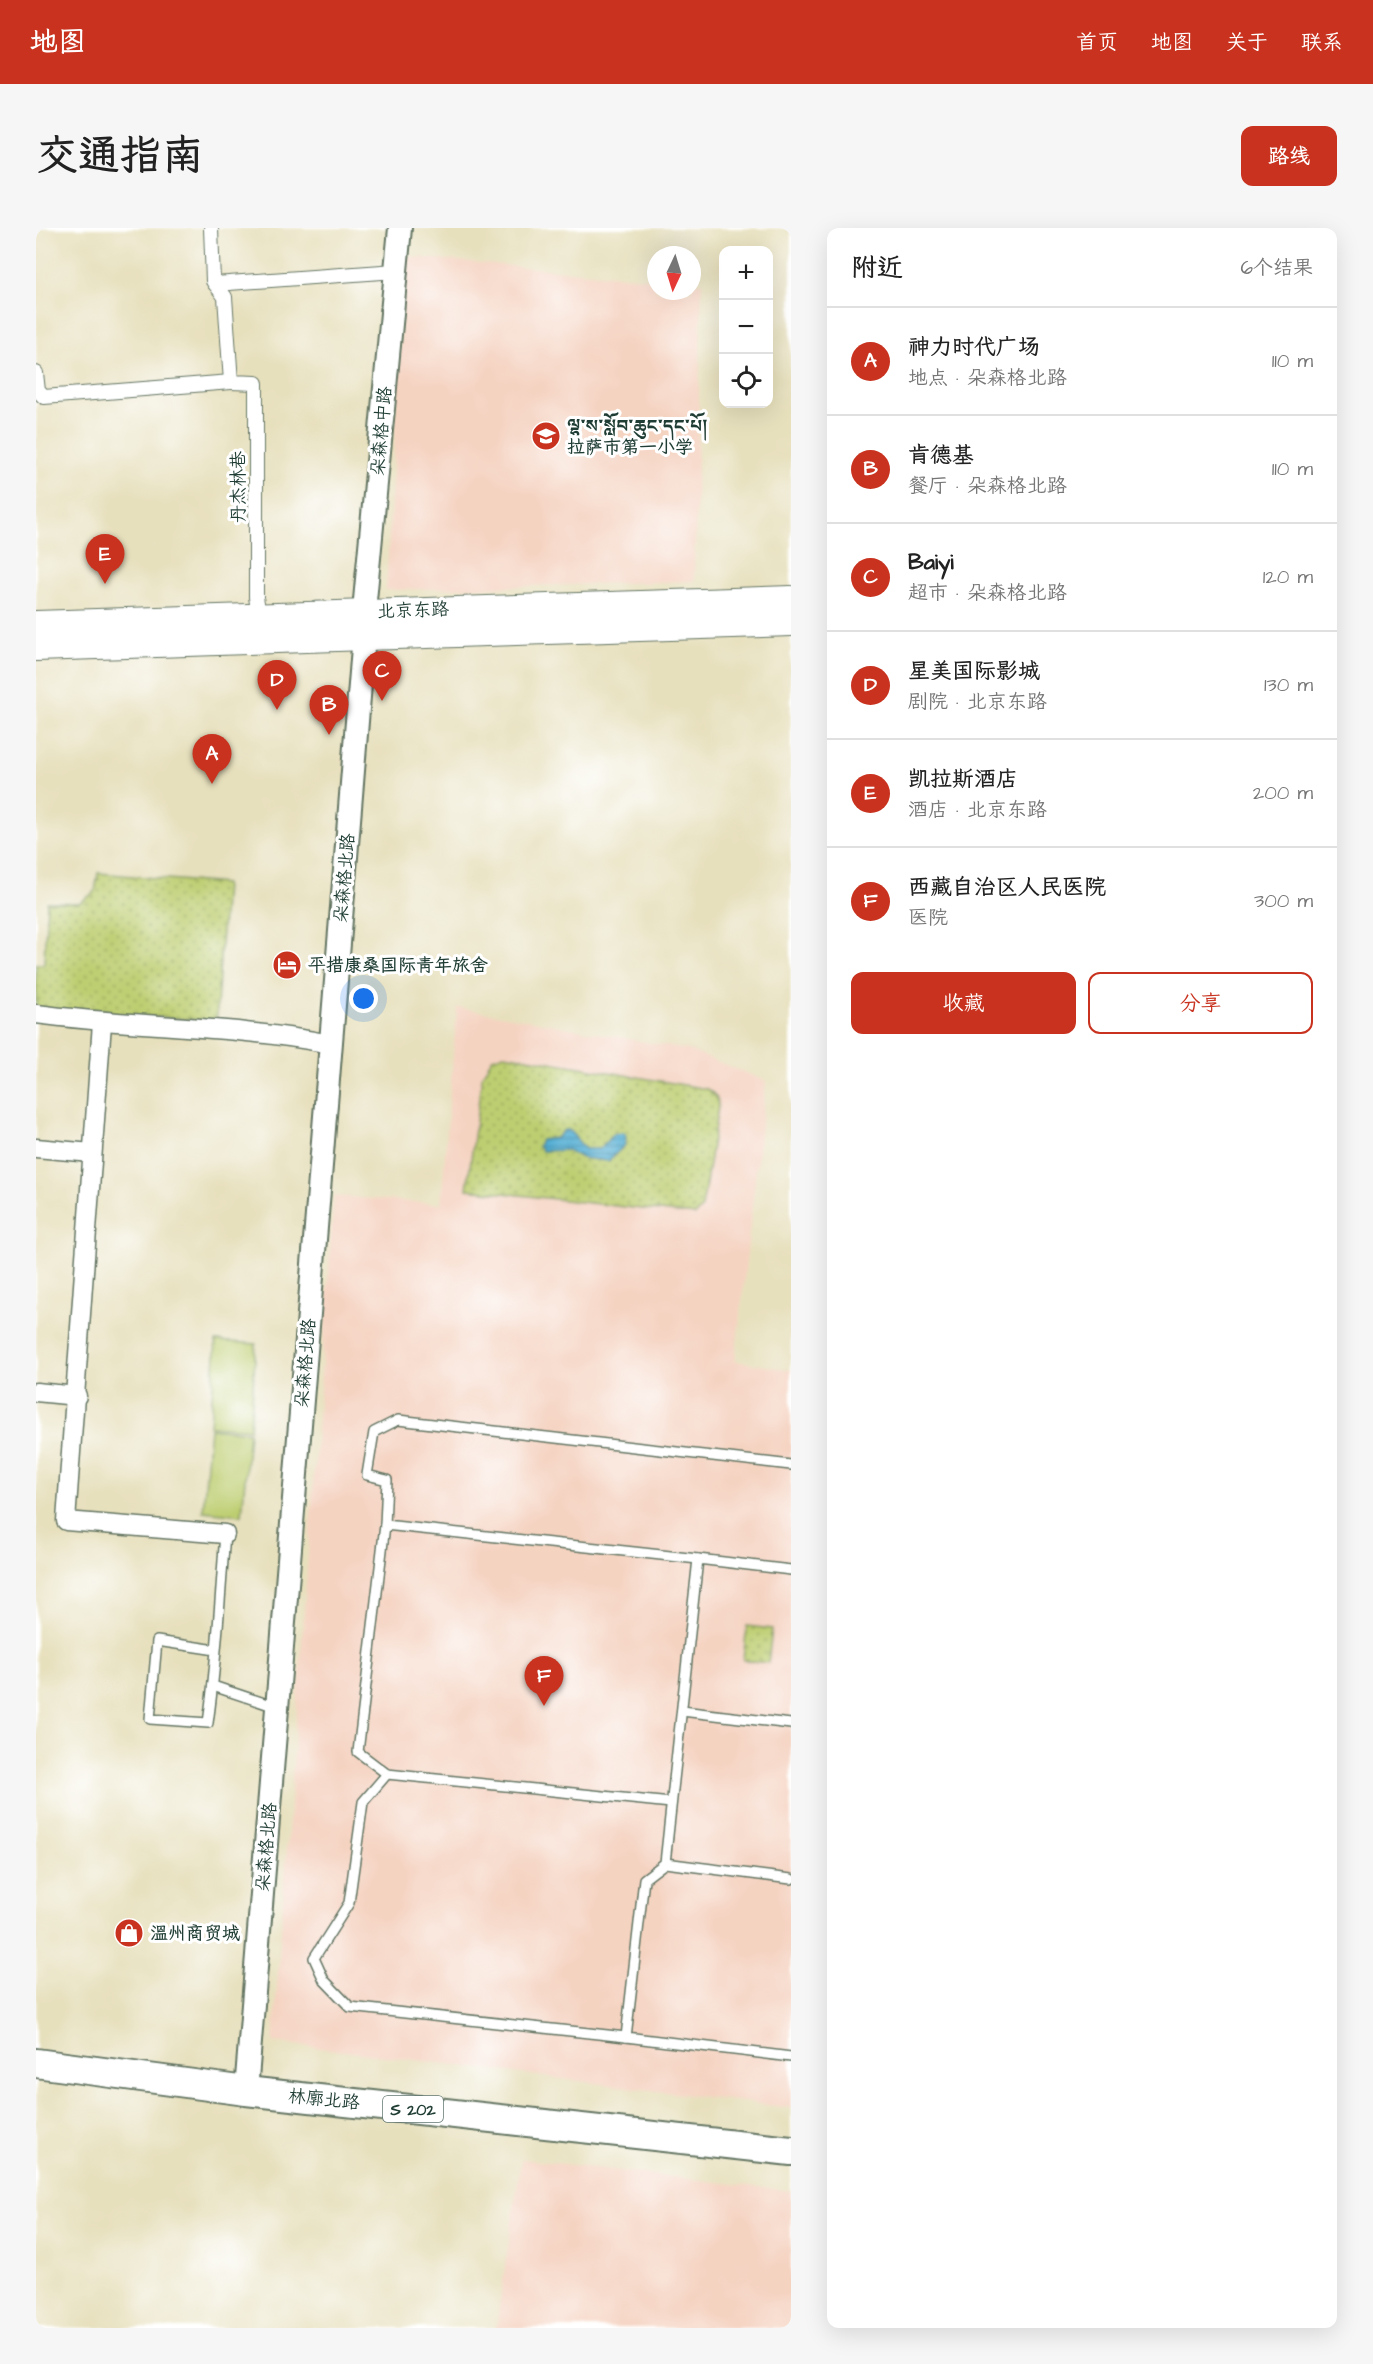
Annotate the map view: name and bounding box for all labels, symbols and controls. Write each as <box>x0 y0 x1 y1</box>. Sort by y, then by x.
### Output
text: 地图 <box>30 23 86 62</box>
text: 首页 <box>1076 28 1118 57</box>
text: 地图 <box>1151 28 1193 57</box>
text: 关于 <box>1226 28 1268 57</box>
text: 联系 <box>1301 28 1343 57</box>
button: 路线 <box>1241 126 1337 186</box>
text: 交通指南 <box>36 128 204 186</box>
north arrow <box>647 246 701 300</box>
map controls <box>719 246 773 408</box>
button: + <box>719 246 773 300</box>
text: 附近 <box>851 250 903 286</box>
text: 6个结果 <box>1240 254 1313 282</box>
button: − <box>719 300 773 354</box>
text: 神力时代广场 <box>908 332 1040 363</box>
text: A <box>864 347 877 375</box>
text: 110 m <box>1272 347 1313 375</box>
button: locate <box>719 354 773 408</box>
text: 地点 · 朵森格北路 <box>908 364 1067 392</box>
street label: 朵森格中路 <box>365 385 398 477</box>
place label: ལྷ་ས་སློབ་ཆུང་དང་པོ། 拉萨市第一小学 <box>567 411 707 460</box>
school or university icon: ལྷ་ས་སློབ་ཆུང་དང་པོ། 拉萨市第一小学 <box>530 420 562 452</box>
text: 肯德基 <box>908 440 974 471</box>
street label: 丹杰林巷 <box>226 451 251 523</box>
text: B <box>863 455 878 483</box>
text: 110 m <box>1272 455 1313 483</box>
text: 餐厅 · 朵森格北路 <box>908 472 1067 500</box>
pin: E <box>86 534 124 584</box>
text: Baiyi <box>908 547 954 578</box>
text: C <box>863 563 878 591</box>
text: 120 m <box>1263 563 1313 591</box>
text: 超市 · 朵森格北路 <box>908 579 1067 607</box>
street label: 北京东路 <box>377 597 449 624</box>
pin: C <box>362 652 402 701</box>
text: 星美国际影城 <box>908 656 1040 687</box>
pin: D <box>258 660 296 710</box>
text: D <box>864 671 877 699</box>
text: 130 m <box>1264 671 1313 699</box>
pin: B <box>310 686 348 735</box>
text: 剧院 · 北京东路 <box>908 688 1047 716</box>
pin: A <box>192 734 231 784</box>
text: 凯拉斯酒店 <box>908 764 1018 795</box>
text: E <box>865 779 876 807</box>
text: 200 m <box>1253 779 1313 807</box>
text: 酒店 · 北京东路 <box>908 796 1047 824</box>
street label: 朵森格北路 <box>328 832 361 924</box>
text: 西藏自治区人民医院 <box>908 872 1106 903</box>
text: F <box>864 887 877 915</box>
text: 300 m <box>1254 887 1313 915</box>
text: 医院 <box>908 904 948 932</box>
hotel icon: 平措康桑国际青年旅舍 <box>271 949 303 981</box>
place label: 平措康桑国际青年旅舍 <box>308 953 488 978</box>
button: 收藏 <box>851 972 1076 1034</box>
button: 分享 <box>1088 972 1313 1034</box>
your location <box>349 984 378 1013</box>
street label: 朵森格北路 <box>289 1317 322 1409</box>
pin: F <box>524 1656 564 1706</box>
street label: 朵森格北路 <box>250 1801 283 1893</box>
shop icon: 温州商贸城 <box>113 1917 145 1949</box>
place label: 温州商贸城 <box>150 1921 240 1946</box>
street label: 林廓北路 <box>287 2083 361 2116</box>
road number: S 202 <box>383 2096 443 2122</box>

